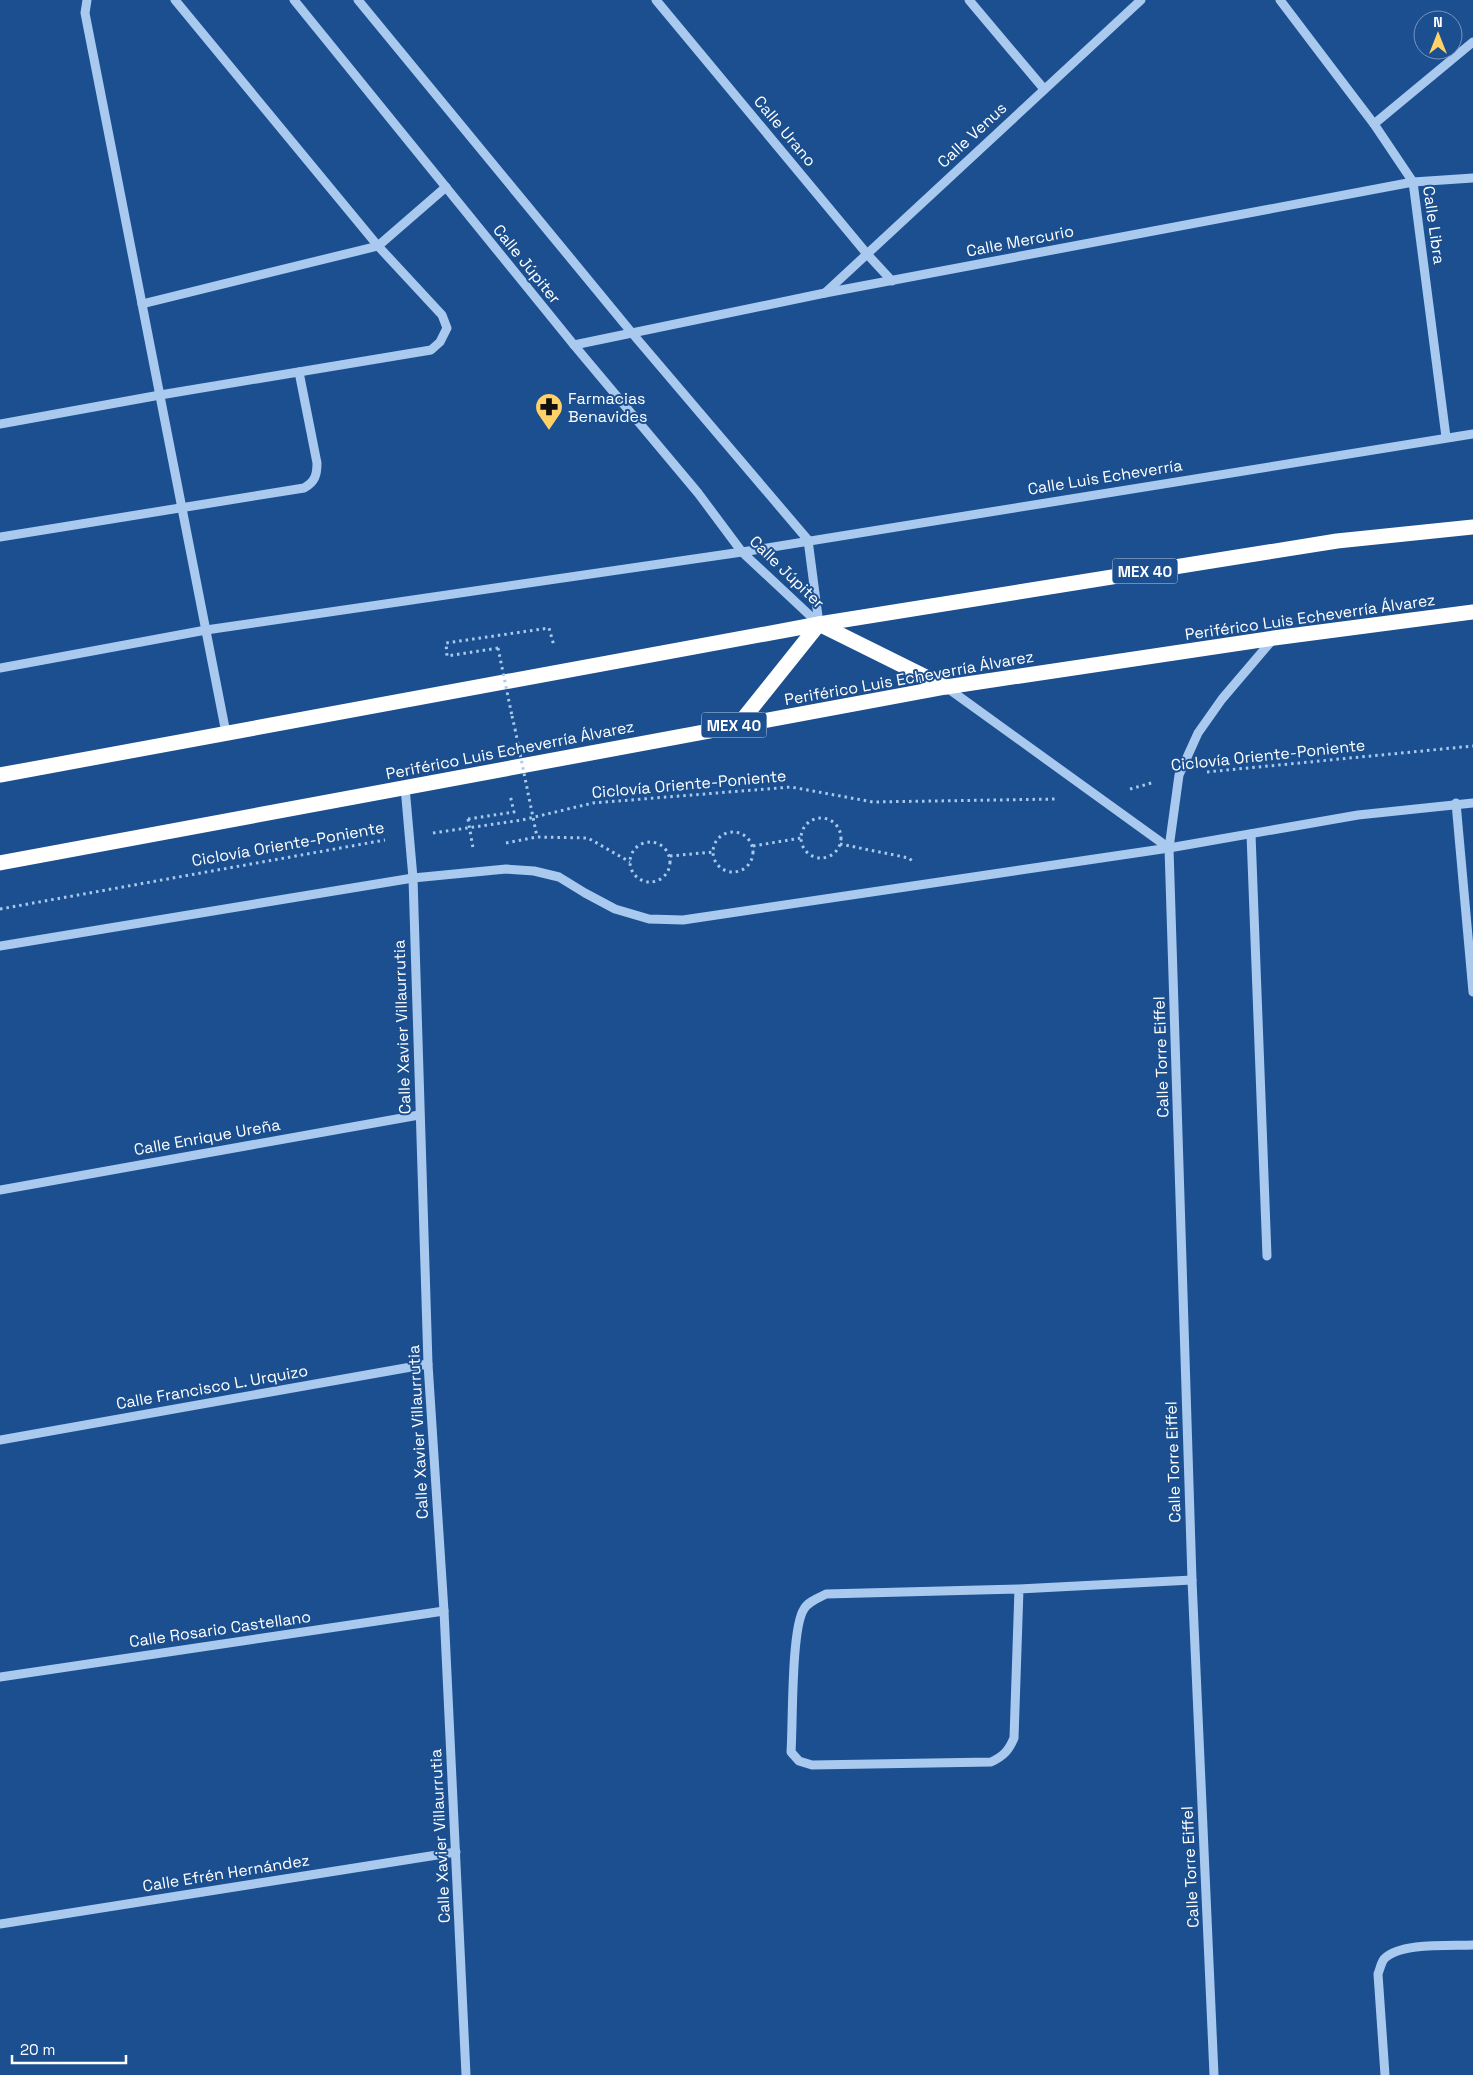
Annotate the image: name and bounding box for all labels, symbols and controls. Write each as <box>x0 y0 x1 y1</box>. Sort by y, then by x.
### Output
north arrow <box>1413 10 1463 60</box>
text: N <box>1433 13 1443 31</box>
street label: Calle Urano <box>749 91 821 171</box>
street label: Calle Venus <box>933 98 1011 172</box>
street label: Calle Libra <box>1418 185 1450 265</box>
street label: Calle Júpiter <box>488 220 566 308</box>
street label: Calle Mercurio <box>964 220 1076 262</box>
place label: Farmacias Benavides <box>568 388 647 427</box>
pharmacy icon: Farmacias Benavides <box>534 392 564 431</box>
street label: Calle Luis Echeverría <box>1026 454 1184 500</box>
street label: Calle Júpiter <box>745 531 829 613</box>
road number: MEX 40 <box>1112 558 1178 584</box>
street label: Periférico Luis Echeverría Álvarez <box>1183 589 1437 645</box>
street label: Periférico Luis Echeverría Álvarez <box>783 646 1035 710</box>
road number: MEX 40 <box>702 712 766 738</box>
street label: Periférico Luis Echeverría Álvarez <box>384 716 636 784</box>
street label: Ciclovía Oriente-Poniente <box>1170 734 1366 776</box>
street label: Ciclovía Oriente-Poniente <box>591 765 787 803</box>
street label: Ciclovía Oriente-Poniente <box>190 817 386 871</box>
street label: Calle Xavier Villaurrutia <box>388 939 416 1115</box>
street label: Calle Torre Eiffel <box>1148 996 1174 1118</box>
street label: Calle Enrique Ureña <box>132 1114 282 1160</box>
street label: Calle Xavier Villaurrutia <box>403 1344 433 1520</box>
street label: Calle Francisco L. Urquizo <box>114 1360 310 1414</box>
street label: Calle Torre Eiffel <box>1160 1401 1186 1523</box>
street label: Calle Rosario Castellano <box>128 1606 312 1652</box>
street label: Calle Xavier Villaurrutia <box>425 1748 455 1924</box>
street label: Calle Torre Eiffel <box>1176 1806 1204 1928</box>
street label: Calle Efrén Hernández <box>141 1849 311 1897</box>
scale bar <box>12 2032 126 2064</box>
text: 20 m <box>20 2040 55 2059</box>

